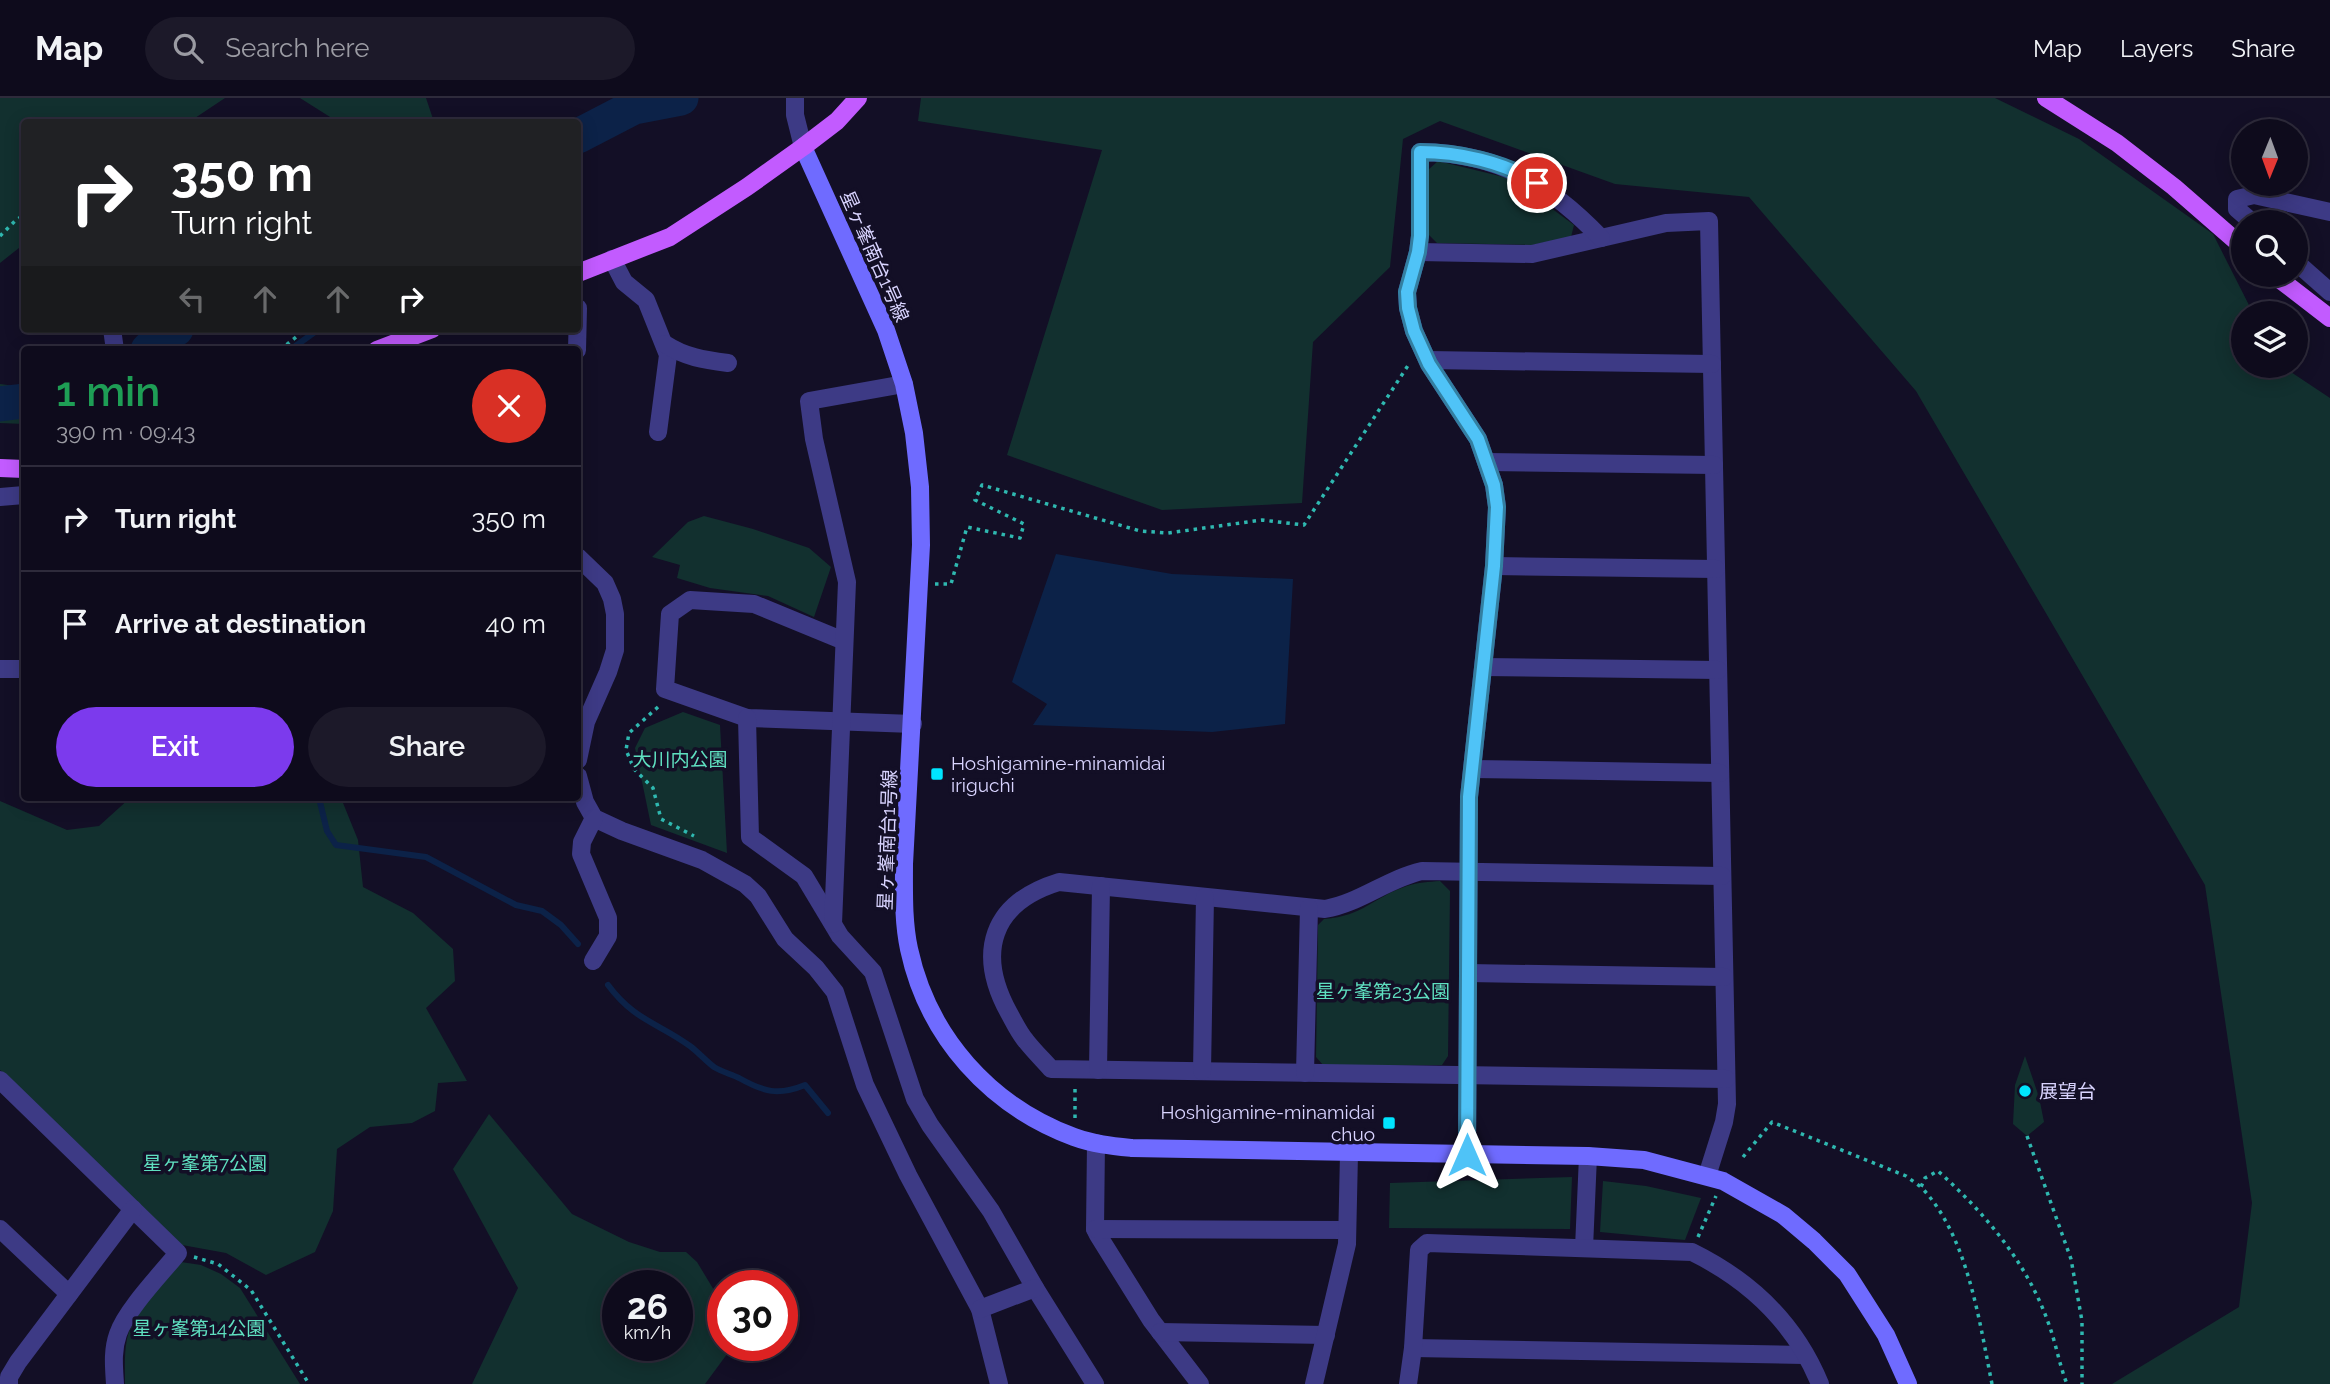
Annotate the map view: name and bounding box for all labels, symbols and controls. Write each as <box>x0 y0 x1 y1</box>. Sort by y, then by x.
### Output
search box <box>145 17 635 80</box>
text: Map <box>35 29 103 68</box>
icon: search <box>169 29 207 67</box>
text: Search here <box>225 33 370 63</box>
text: Map <box>2033 34 2082 63</box>
text: Layers <box>2120 34 2193 63</box>
text: Share <box>2231 34 2295 63</box>
north arrow <box>2231 119 2308 196</box>
map controls <box>2231 119 2308 378</box>
text: 350 m <box>171 145 313 202</box>
icon: right <box>56 147 147 238</box>
pin <box>1507 153 1567 213</box>
icon: arrive <box>1518 164 1556 202</box>
street label: 星ヶ峯南台1号線 <box>836 187 914 325</box>
text: Turn right <box>171 204 312 241</box>
button: search <box>2231 210 2308 287</box>
icon: left <box>173 280 211 318</box>
icon: ahead <box>246 280 284 318</box>
icon: ahead <box>319 280 357 318</box>
icon: right <box>392 280 430 318</box>
button: layers <box>2231 301 2308 378</box>
text: 1 min <box>56 367 160 416</box>
button: close <box>472 369 546 443</box>
text: 390 m · 09:43 <box>56 418 196 445</box>
icon: right <box>56 500 94 538</box>
text: Turn right <box>115 504 236 534</box>
text: 350 m <box>472 504 546 534</box>
icon: arrive <box>56 605 94 643</box>
text: Arrive at destination <box>115 609 366 639</box>
text: 40 m <box>485 609 546 639</box>
button: Exit <box>56 707 294 787</box>
button: Share <box>308 707 546 787</box>
park label: 大川内公園 <box>632 748 728 770</box>
place label: Hoshigamine-minamidai iriguchi <box>951 752 1165 796</box>
marker: Hoshigamine-minamidai iriguchi <box>929 766 945 782</box>
street label: 星ヶ峯南台1号線 <box>874 769 900 911</box>
park label: 星ヶ峯第23公園 <box>1316 980 1450 1002</box>
place label: 展望台 <box>2039 1080 2096 1102</box>
marker: 展望台 <box>2017 1083 2033 1099</box>
place label: Hoshigamine-minamidai chuo <box>1161 1101 1375 1145</box>
marker: Hoshigamine-minamidai chuo <box>1381 1115 1397 1131</box>
position arrow <box>1430 1118 1504 1192</box>
park label: 星ヶ峯第7公園 <box>143 1152 267 1174</box>
speed limit sign: 30 <box>707 1270 798 1361</box>
text: 26 <box>627 1286 668 1327</box>
park label: 星ヶ峯第14公園 <box>133 1317 265 1339</box>
text: km/h <box>624 1322 671 1343</box>

